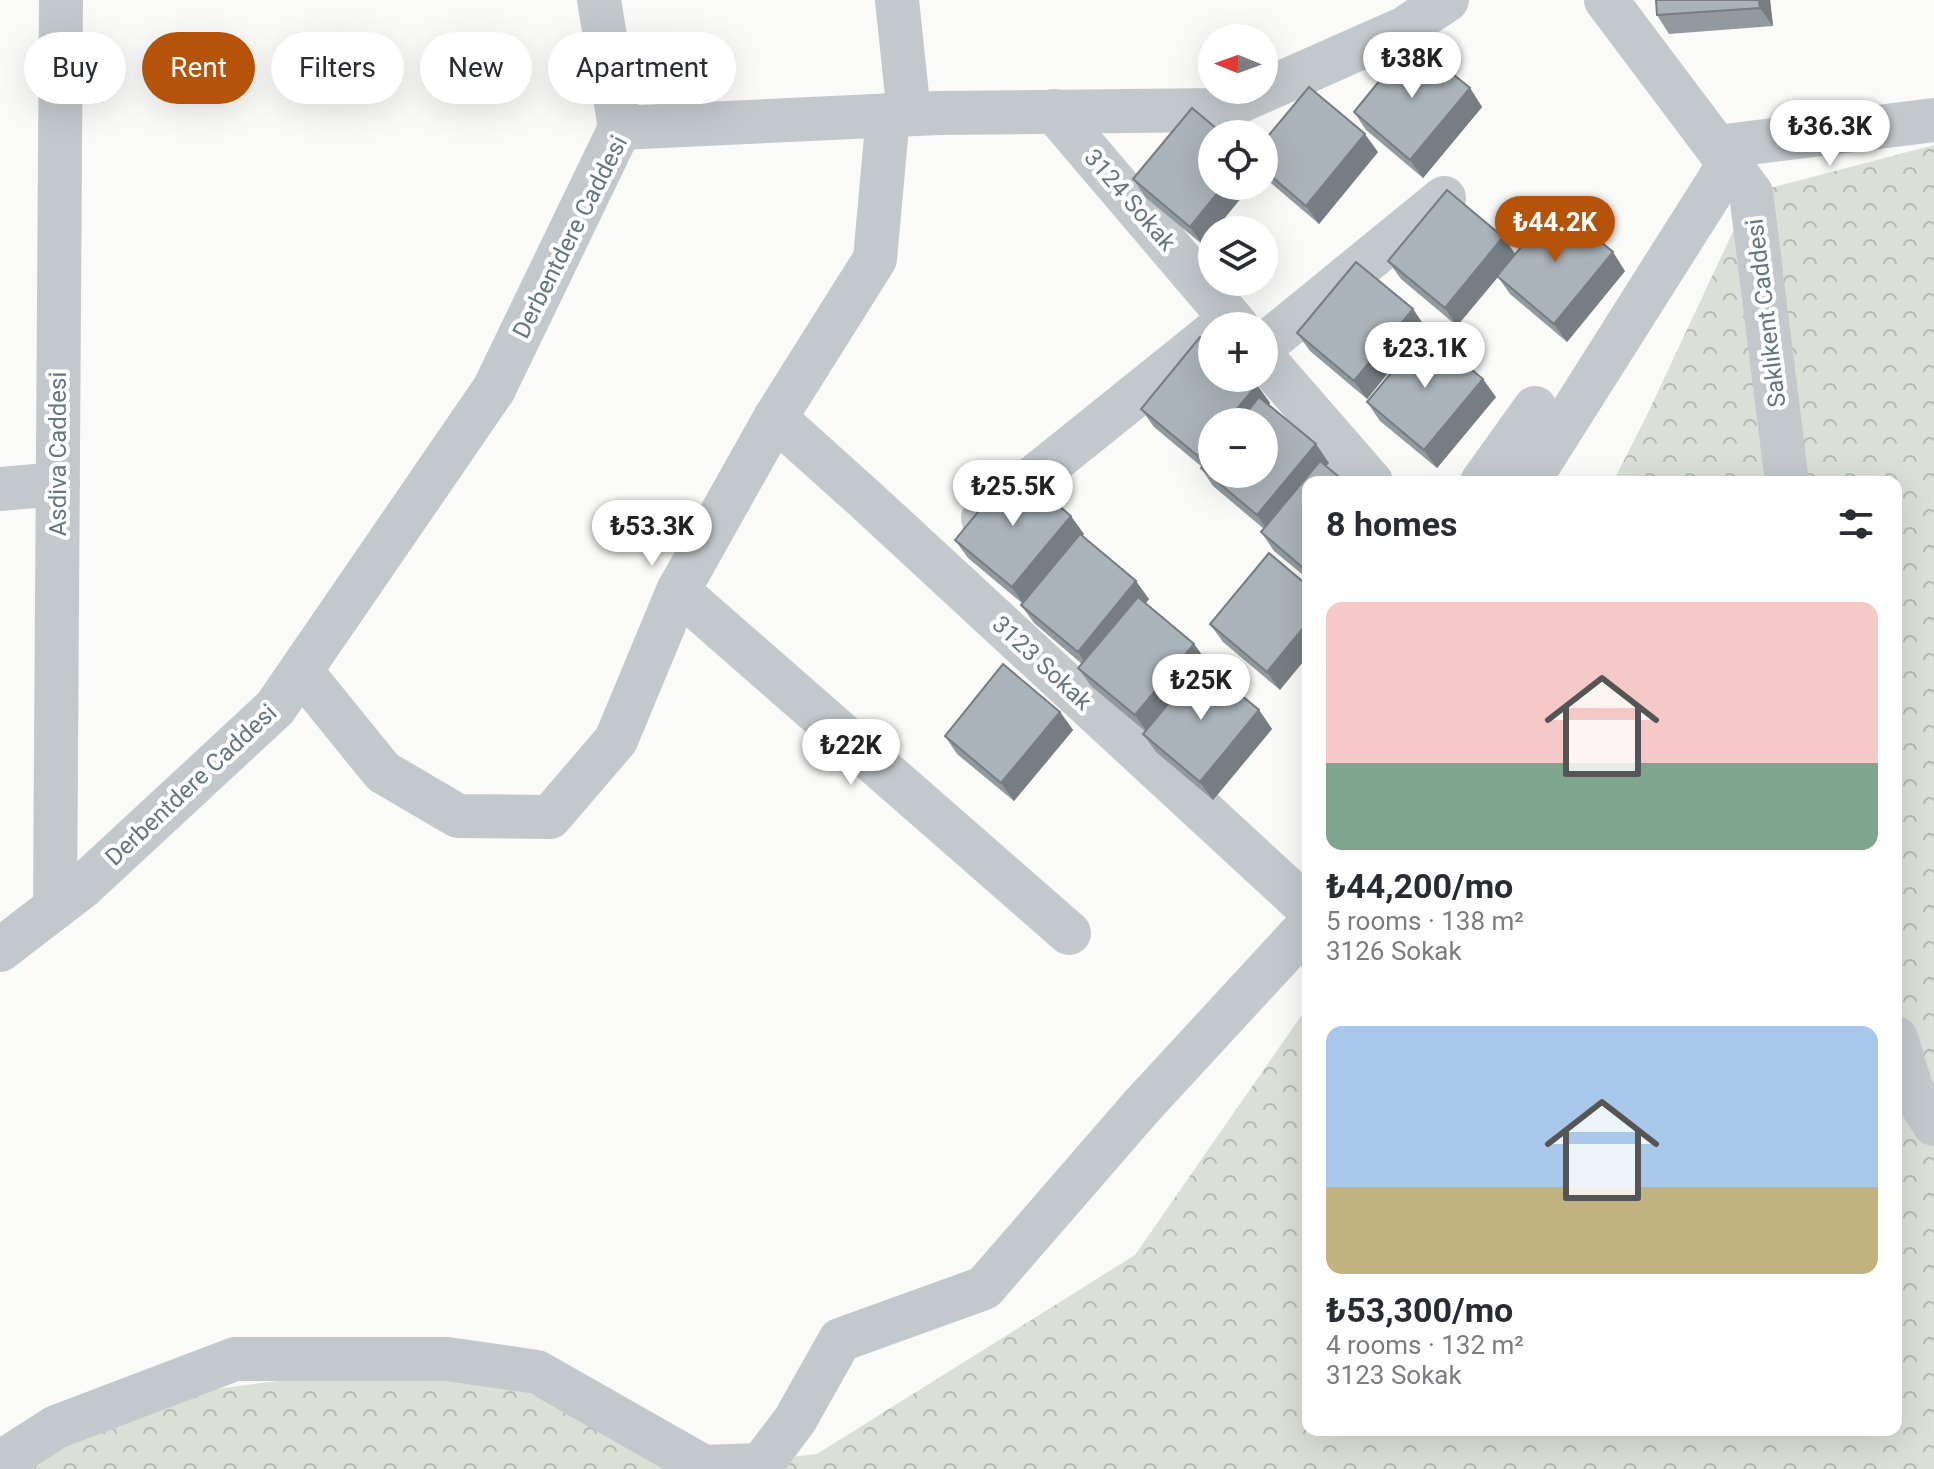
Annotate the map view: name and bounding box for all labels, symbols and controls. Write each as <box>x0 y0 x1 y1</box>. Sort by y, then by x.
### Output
north arrow <box>1198 24 1278 104</box>
map controls <box>1198 24 1278 488</box>
chip: Buy <box>24 32 126 104</box>
chip: Rent <box>142 32 255 104</box>
chip: Filters <box>271 32 404 104</box>
chip: New <box>420 32 532 104</box>
chip: Apartment <box>548 32 736 104</box>
pin: ₺38K <box>1365 32 1459 100</box>
text: ₺38K <box>1381 43 1443 73</box>
pin: ₺36.3K <box>1765 100 1895 168</box>
text: ₺36.3K <box>1788 111 1872 141</box>
button: locate <box>1198 120 1278 200</box>
street label: Derbentdere Caddesi <box>507 131 633 343</box>
street label: 3124 Sokak <box>1078 144 1182 257</box>
pin: ₺44.2K <box>1490 196 1620 264</box>
text: ₺44.2K <box>1513 207 1597 237</box>
button: layers <box>1198 216 1278 296</box>
street label: Saklıkent Caddesi <box>1741 217 1791 409</box>
button: + <box>1198 312 1278 392</box>
pin: ₺23.1K <box>1360 322 1490 390</box>
text: ₺23.1K <box>1383 333 1467 363</box>
street label: Asdiva Caddesi <box>44 372 72 536</box>
button: − <box>1198 408 1278 488</box>
pin: ₺25.5K <box>948 460 1078 528</box>
text: ₺25.5K <box>971 471 1055 501</box>
pin: ₺53.3K <box>587 500 717 568</box>
icon: filters <box>1834 502 1878 546</box>
text: 8 homes <box>1326 504 1457 544</box>
text: ₺53.3K <box>610 511 694 541</box>
street label: 3123 Sokak <box>987 610 1098 717</box>
pin: ₺25K <box>1154 654 1248 722</box>
icon: home <box>1530 654 1674 798</box>
text: ₺25K <box>1170 665 1232 695</box>
street label: Derbentdere Caddesi <box>100 699 282 871</box>
pin: ₺22K <box>804 719 898 787</box>
text: ₺22K <box>820 730 882 760</box>
text: ₺44,200/mo <box>1326 866 1513 906</box>
text: 5 rooms · 138 m² <box>1326 906 1524 936</box>
text: 3126 Sokak <box>1326 936 1462 966</box>
icon: home <box>1530 1078 1674 1222</box>
text: ₺53,300/mo <box>1326 1290 1513 1330</box>
text: 4 rooms · 132 m² <box>1326 1330 1524 1360</box>
text: 3123 Sokak <box>1326 1360 1462 1390</box>

